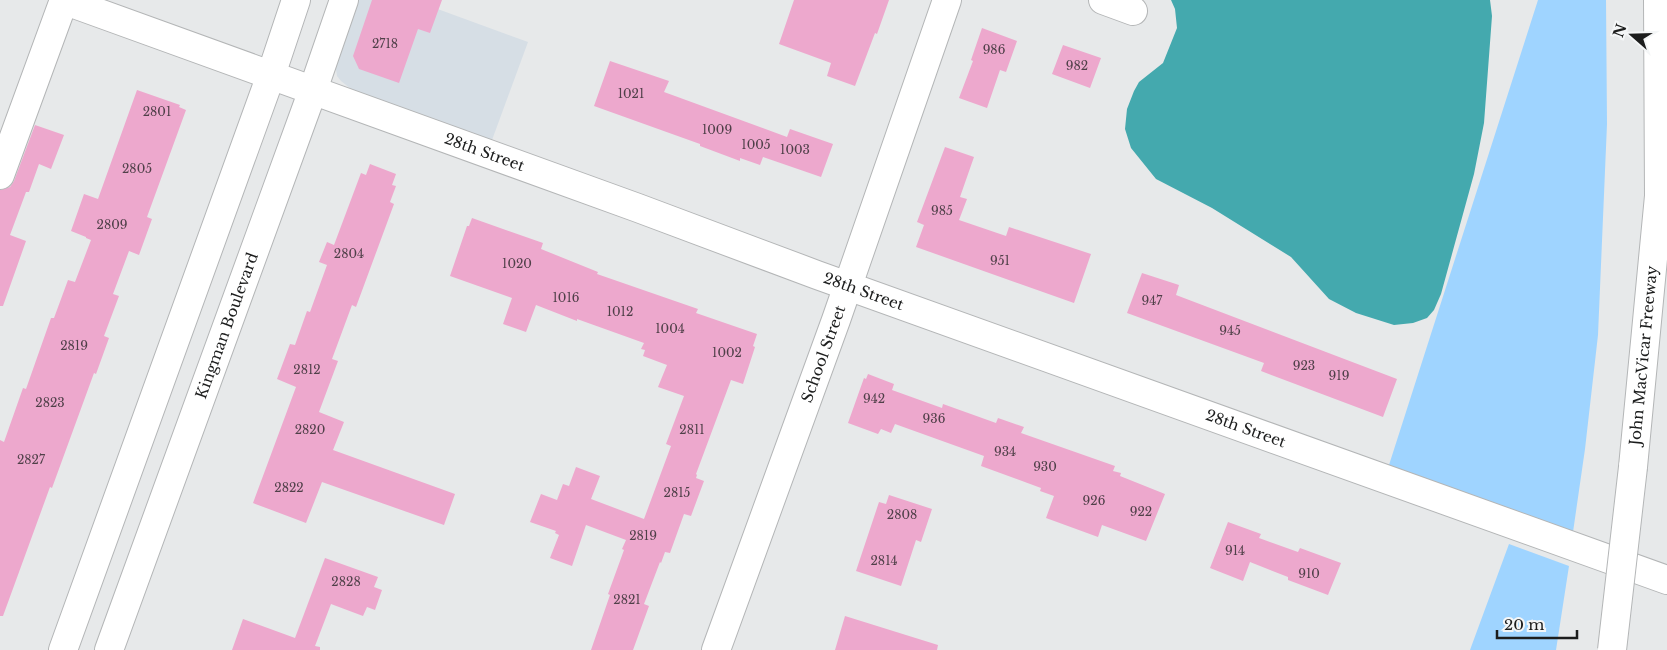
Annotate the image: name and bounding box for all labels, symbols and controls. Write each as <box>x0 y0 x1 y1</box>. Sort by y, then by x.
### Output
north arrow <box>1607 10 1657 60</box>
text: N <box>1609 21 1630 40</box>
house number: 2718 <box>372 36 398 51</box>
house number: 986 <box>983 42 1006 57</box>
house number: 982 <box>1066 58 1088 73</box>
house number: 1021 <box>618 86 644 101</box>
house number: 2801 <box>143 104 171 119</box>
house number: 1009 <box>702 122 732 137</box>
street label: 28th Street <box>442 129 527 175</box>
house number: 1005 <box>741 137 771 152</box>
house number: 1003 <box>780 142 810 157</box>
house number: 2805 <box>122 161 152 176</box>
house number: 985 <box>931 203 953 218</box>
house number: 2809 <box>97 217 127 232</box>
house number: 2804 <box>334 246 364 261</box>
street label: Kingman Boulevard <box>191 250 262 401</box>
house number: 951 <box>990 253 1010 268</box>
house number: 1020 <box>502 256 532 271</box>
street label: John MacVicar Freeway <box>1625 264 1661 448</box>
street label: 28th Street <box>821 268 907 314</box>
house number: 1016 <box>553 290 580 305</box>
house number: 947 <box>1142 293 1163 308</box>
street label: School Street <box>797 302 849 405</box>
house number: 1012 <box>607 304 633 319</box>
house number: 1004 <box>655 321 685 336</box>
house number: 945 <box>1219 323 1241 338</box>
house number: 2819 <box>60 338 88 353</box>
house number: 1002 <box>712 345 742 360</box>
house number: 923 <box>1293 358 1315 373</box>
house number: 2812 <box>293 362 321 377</box>
house number: 919 <box>1329 368 1349 383</box>
house number: 942 <box>863 391 885 406</box>
house number: 2823 <box>35 395 65 410</box>
street label: 28th Street <box>1203 405 1289 452</box>
house number: 936 <box>923 411 946 426</box>
house number: 2820 <box>295 422 325 437</box>
house number: 2811 <box>679 422 705 437</box>
house number: 934 <box>994 444 1016 459</box>
house number: 2827 <box>17 452 46 467</box>
house number: 930 <box>1033 459 1057 474</box>
house number: 2822 <box>274 480 304 495</box>
house number: 2815 <box>664 485 691 500</box>
house number: 926 <box>1083 493 1106 508</box>
house number: 922 <box>1130 504 1152 519</box>
house number: 2808 <box>887 507 917 522</box>
house number: 2819 <box>629 528 657 543</box>
house number: 914 <box>1225 543 1245 558</box>
house number: 2814 <box>870 553 898 568</box>
house number: 910 <box>1298 566 1320 581</box>
house number: 2828 <box>331 574 361 589</box>
house number: 2821 <box>613 592 641 607</box>
scale bar <box>1497 608 1577 640</box>
text: 20 m <box>1504 615 1544 634</box>

